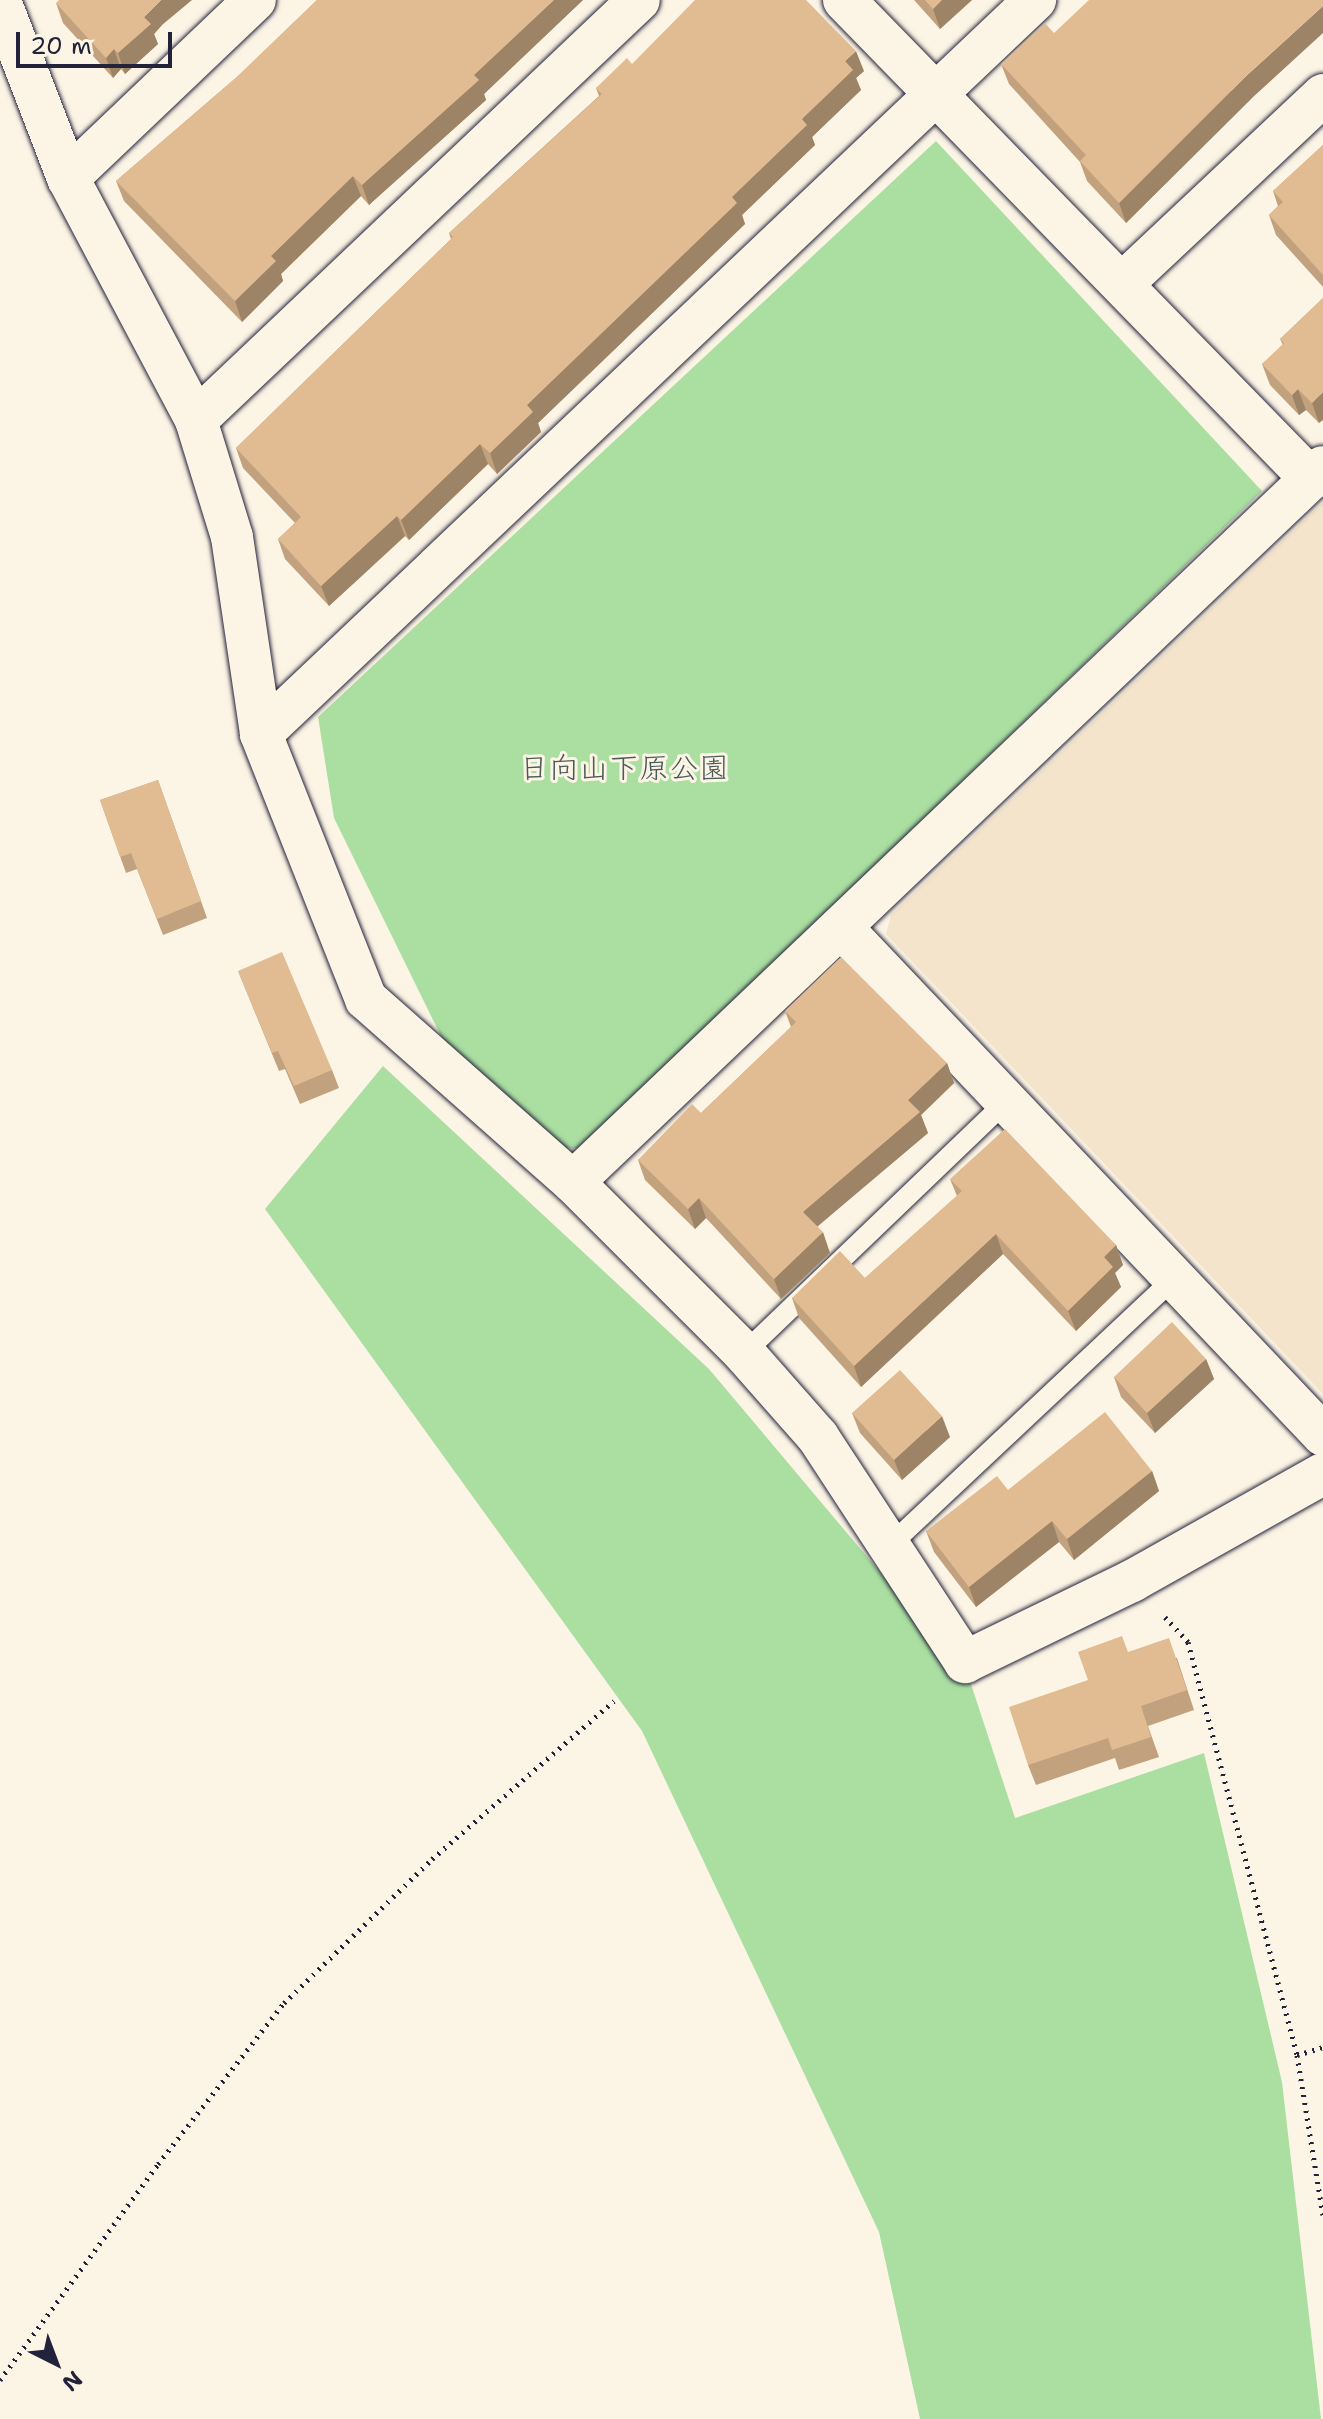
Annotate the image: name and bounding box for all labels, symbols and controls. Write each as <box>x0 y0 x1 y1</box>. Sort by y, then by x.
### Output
scale bar <box>20 16 176 66</box>
text: 20 m <box>30 30 92 62</box>
park label: 日向山下原公園 <box>519 750 729 786</box>
north arrow <box>16 2323 96 2403</box>
text: N <box>56 2365 89 2398</box>

